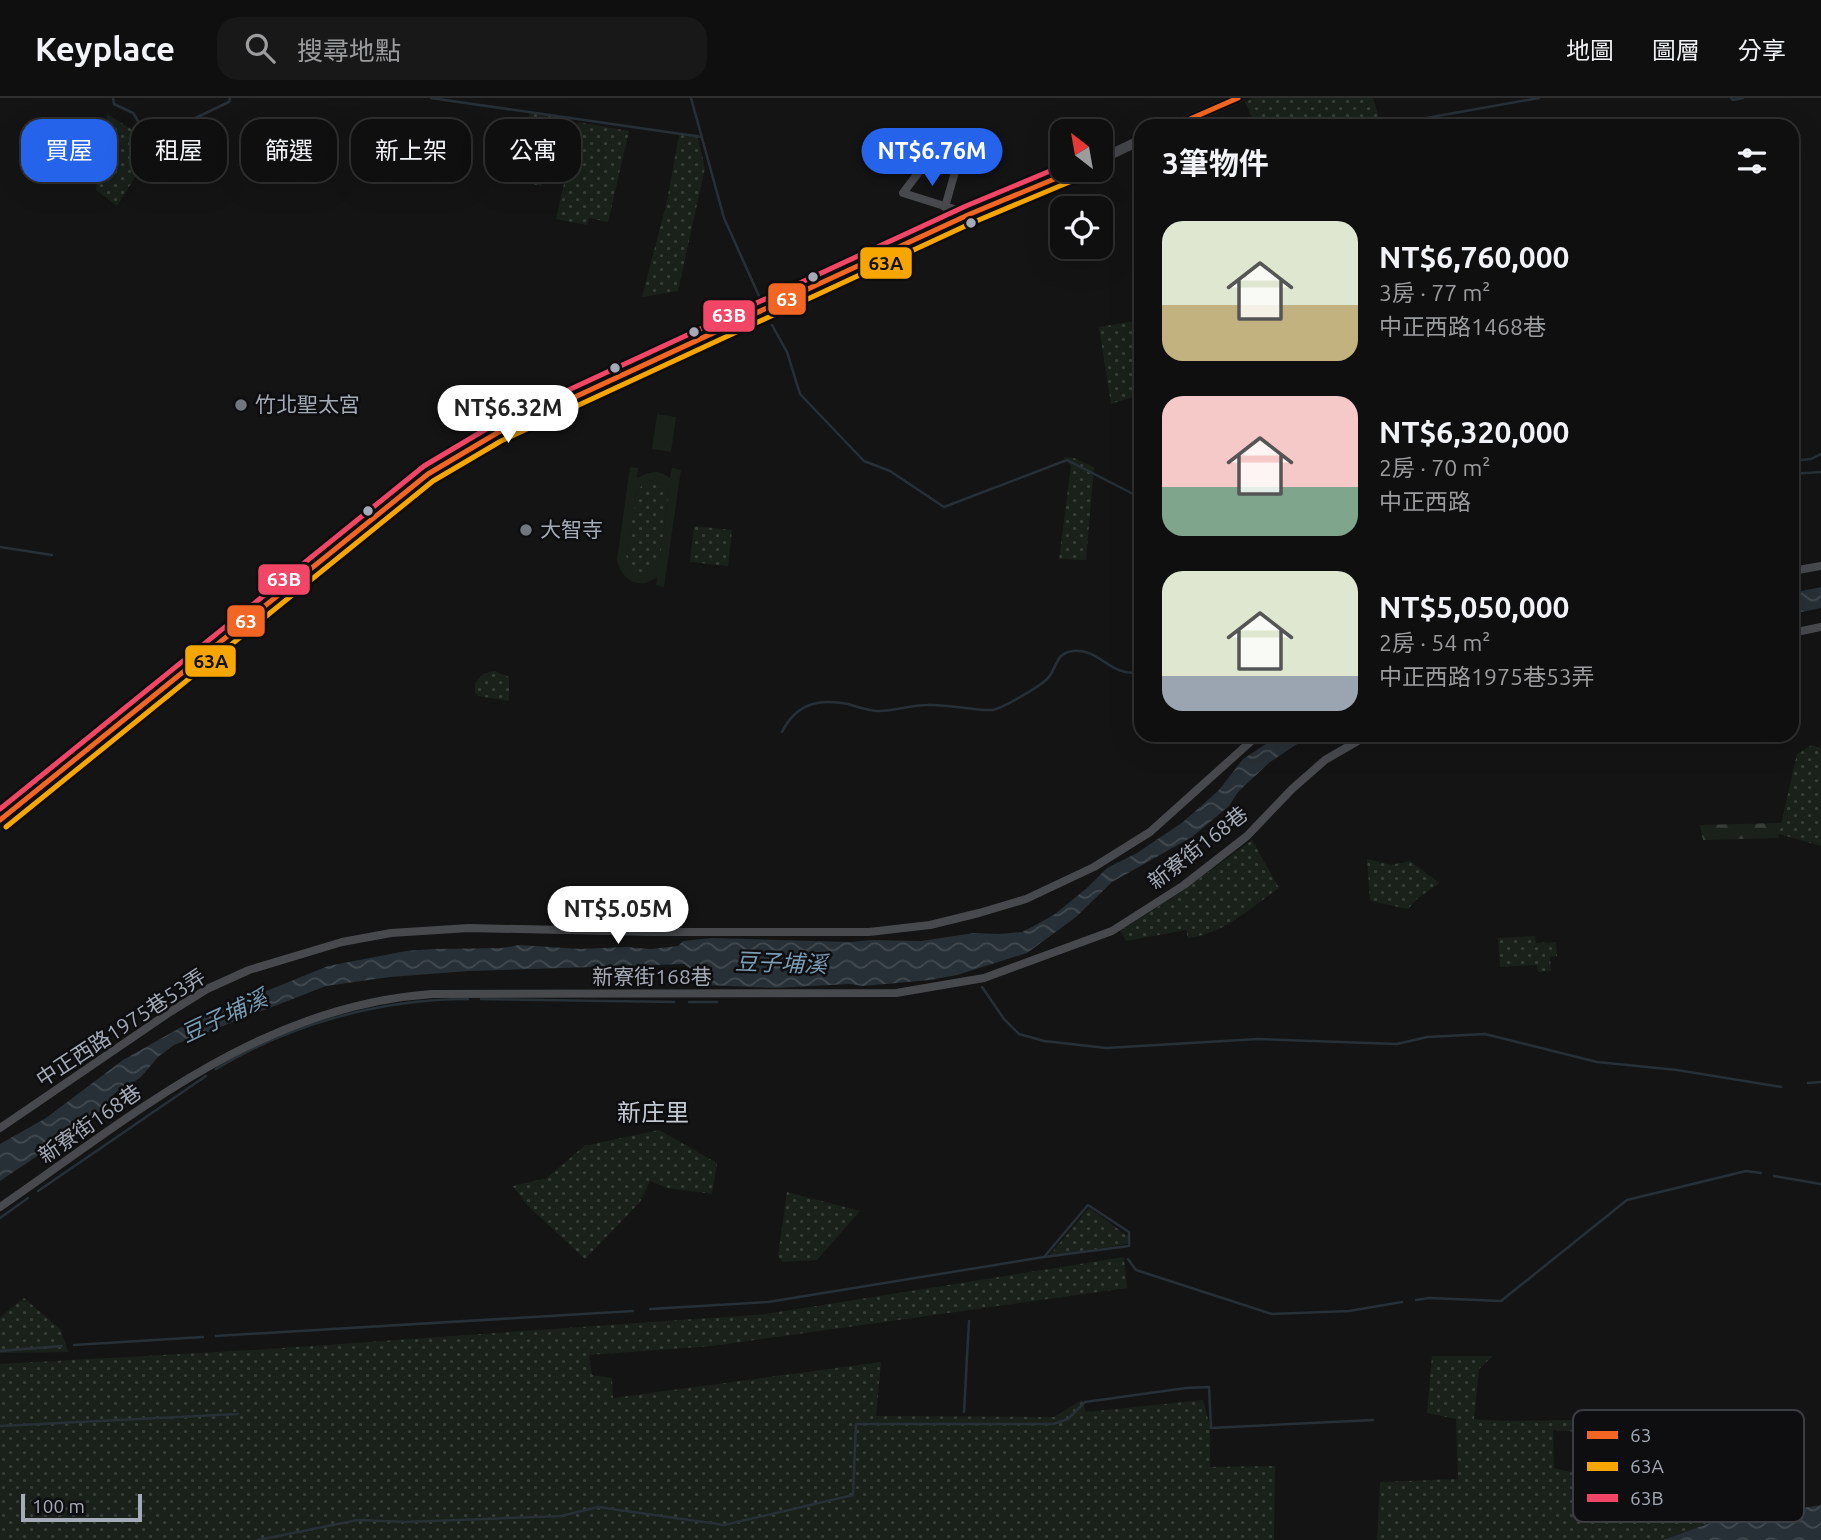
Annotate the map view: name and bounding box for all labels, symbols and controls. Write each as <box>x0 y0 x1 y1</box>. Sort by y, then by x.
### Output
search box <box>217 17 707 80</box>
icon: search <box>241 29 279 67</box>
text: Keyplace <box>35 30 175 67</box>
text: 搜尋地點 <box>297 36 401 65</box>
text: 地圖 <box>1566 37 1614 64</box>
text: 圖層 <box>1652 37 1700 64</box>
text: 分享 <box>1738 37 1786 64</box>
chip: 買屋 <box>21 119 117 182</box>
chip: 租屋 <box>131 119 227 182</box>
chip: 篩選 <box>241 119 337 182</box>
chip: 新上架 <box>351 119 471 182</box>
chip: 公寓 <box>485 119 581 182</box>
north arrow <box>1050 119 1113 182</box>
map controls <box>1050 119 1113 259</box>
pin: NT$6.76M <box>860 129 1004 188</box>
text: NT$6.76M <box>878 138 986 163</box>
icon: filters <box>1733 142 1771 180</box>
text: 3筆物件 <box>1162 146 1269 180</box>
button: locate <box>1050 196 1113 259</box>
unlabelled marker <box>964 216 978 230</box>
text: NT$6,760,000 <box>1379 240 1570 274</box>
line badge: 63A <box>859 246 913 280</box>
icon: home <box>1218 249 1302 333</box>
text: 63A <box>869 252 904 274</box>
unlabelled marker <box>806 270 820 284</box>
text: 3房 · 77 m² <box>1379 280 1490 305</box>
line badge: 63 <box>767 282 807 316</box>
text: 63 <box>776 288 798 310</box>
line badge: 63B <box>702 299 756 333</box>
text: 63B <box>712 304 746 326</box>
text: 中正西路1468巷 <box>1379 314 1546 339</box>
unlabelled marker <box>687 325 701 339</box>
unlabelled marker <box>608 361 622 375</box>
pin: NT$6.32M <box>436 386 580 445</box>
place label: 竹北聖太宮 <box>255 392 360 416</box>
text: NT$6.32M <box>454 395 562 420</box>
marker: 竹北聖太宮 <box>233 397 249 413</box>
text: NT$6,320,000 <box>1379 415 1570 449</box>
icon: home <box>1218 424 1302 508</box>
text: 2房 · 70 m² <box>1379 455 1490 480</box>
text: 中正西路 <box>1379 489 1471 514</box>
unlabelled marker <box>361 504 375 518</box>
place label: 大智寺 <box>540 517 603 541</box>
marker: 大智寺 <box>518 522 534 538</box>
line badge: 63B <box>257 563 311 596</box>
text: 63B <box>267 568 301 590</box>
text: NT$5,050,000 <box>1379 590 1570 624</box>
icon: home <box>1218 599 1302 683</box>
line badge: 63 <box>226 604 266 638</box>
text: 63 <box>235 610 257 632</box>
text: 2房 · 54 m² <box>1379 630 1490 655</box>
line badge: 63A <box>184 644 237 678</box>
text: 63A <box>194 650 229 672</box>
text: 中正西路1975巷53弄 <box>1379 664 1595 689</box>
street label: 新寮街168巷 <box>1143 801 1252 893</box>
pin: NT$5.05M <box>546 886 690 946</box>
text: NT$5.05M <box>564 896 672 921</box>
water label: 豆子埔溪 <box>735 948 830 977</box>
street label: 中正西路1975巷53弄 <box>31 963 210 1091</box>
street label: 新寮街168巷 <box>592 964 712 988</box>
water label: 豆子埔溪 <box>177 984 273 1046</box>
street label: 新寮街168巷 <box>34 1079 145 1167</box>
district label: 新庄里 <box>617 1099 689 1126</box>
legend <box>1573 1410 1804 1522</box>
text: 63 <box>1630 1424 1651 1446</box>
text: 63A <box>1630 1455 1664 1477</box>
text: 63B <box>1630 1487 1664 1509</box>
scale bar <box>21 1491 142 1523</box>
text: 100 m <box>32 1495 85 1517</box>

